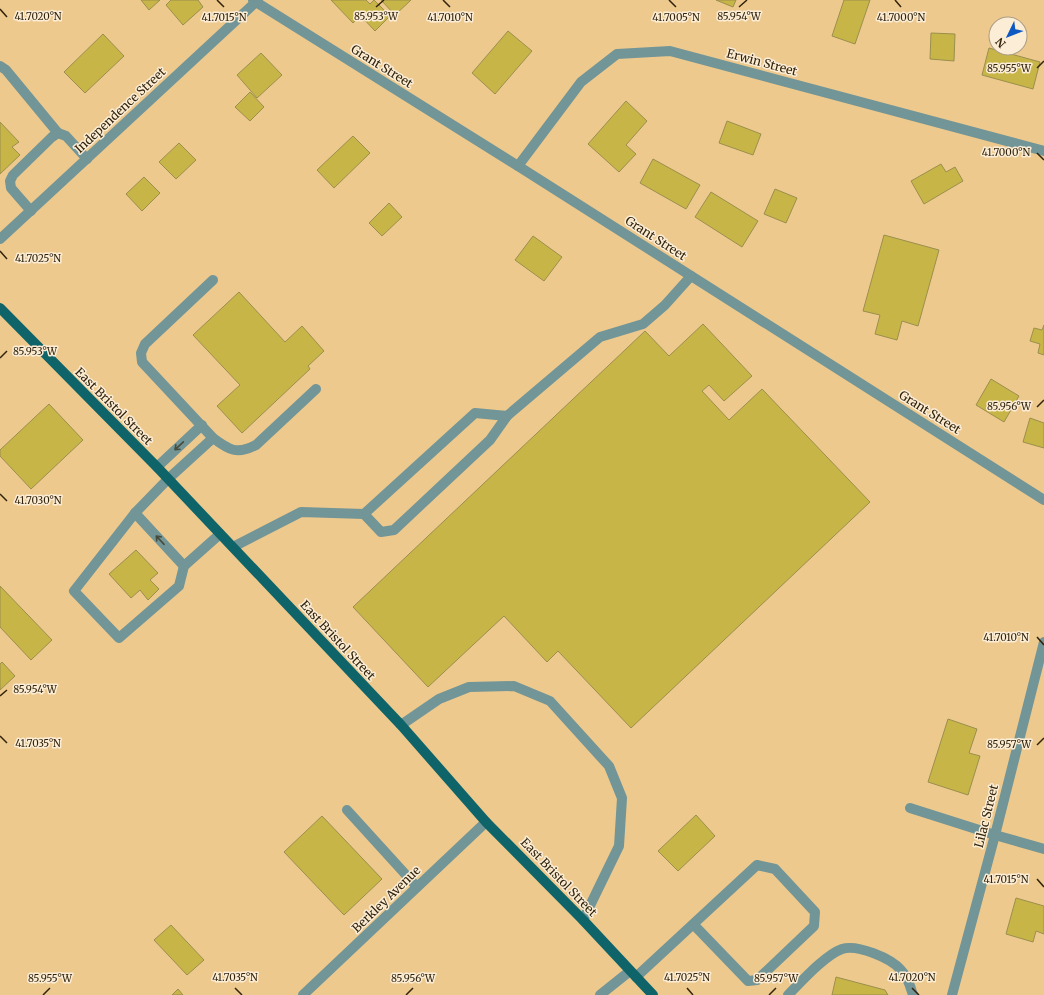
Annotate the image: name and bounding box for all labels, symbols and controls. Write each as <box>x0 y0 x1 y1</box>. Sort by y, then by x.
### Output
text: 41.7020°N <box>14 10 62 23</box>
text: 85.953°W <box>354 10 399 23</box>
text: 85.954°W <box>717 10 762 23</box>
text: 41.7015°N <box>202 11 247 24</box>
text: 41.7010°N <box>427 11 473 24</box>
text: 41.7005°N <box>652 11 700 24</box>
text: 41.7000°N <box>877 11 925 24</box>
north arrow <box>988 16 1028 56</box>
text: N <box>992 35 1009 51</box>
street label: Grant Street <box>348 41 416 91</box>
street label: Erwin Street <box>725 45 799 79</box>
text: 85.955°W <box>987 62 1032 75</box>
street label: Independence Street <box>71 64 169 156</box>
text: 41.7000°N <box>982 146 1030 159</box>
street label: Grant Street <box>623 213 690 263</box>
text: 41.7025°N <box>15 252 61 265</box>
text: 85.953°W <box>13 345 58 358</box>
street label: East Bristol Street <box>72 364 156 448</box>
street label: Grant Street <box>896 387 964 437</box>
text: 85.956°W <box>987 400 1032 413</box>
one-way arrow <box>174 441 184 451</box>
text: 41.7030°N <box>15 494 62 507</box>
one-way arrow <box>155 534 164 545</box>
street label: East Bristol Street <box>297 597 379 683</box>
text: 41.7010°N <box>983 631 1029 644</box>
text: 85.954°W <box>13 683 58 696</box>
text: 41.7035°N <box>15 737 61 750</box>
text: 85.957°W <box>987 738 1032 751</box>
street label: Lilac Street <box>971 783 1001 849</box>
street label: East Bristol Street <box>518 835 601 920</box>
street label: Berkley Avenue <box>349 863 423 935</box>
text: 41.7015°N <box>984 873 1029 886</box>
text: 41.7035°N <box>212 971 258 984</box>
text: 41.7025°N <box>664 971 710 984</box>
text: 41.7020°N <box>888 971 936 984</box>
text: 85.955°W <box>28 972 73 985</box>
text: 85.956°W <box>391 972 436 985</box>
text: 85.957°W <box>754 972 799 985</box>

